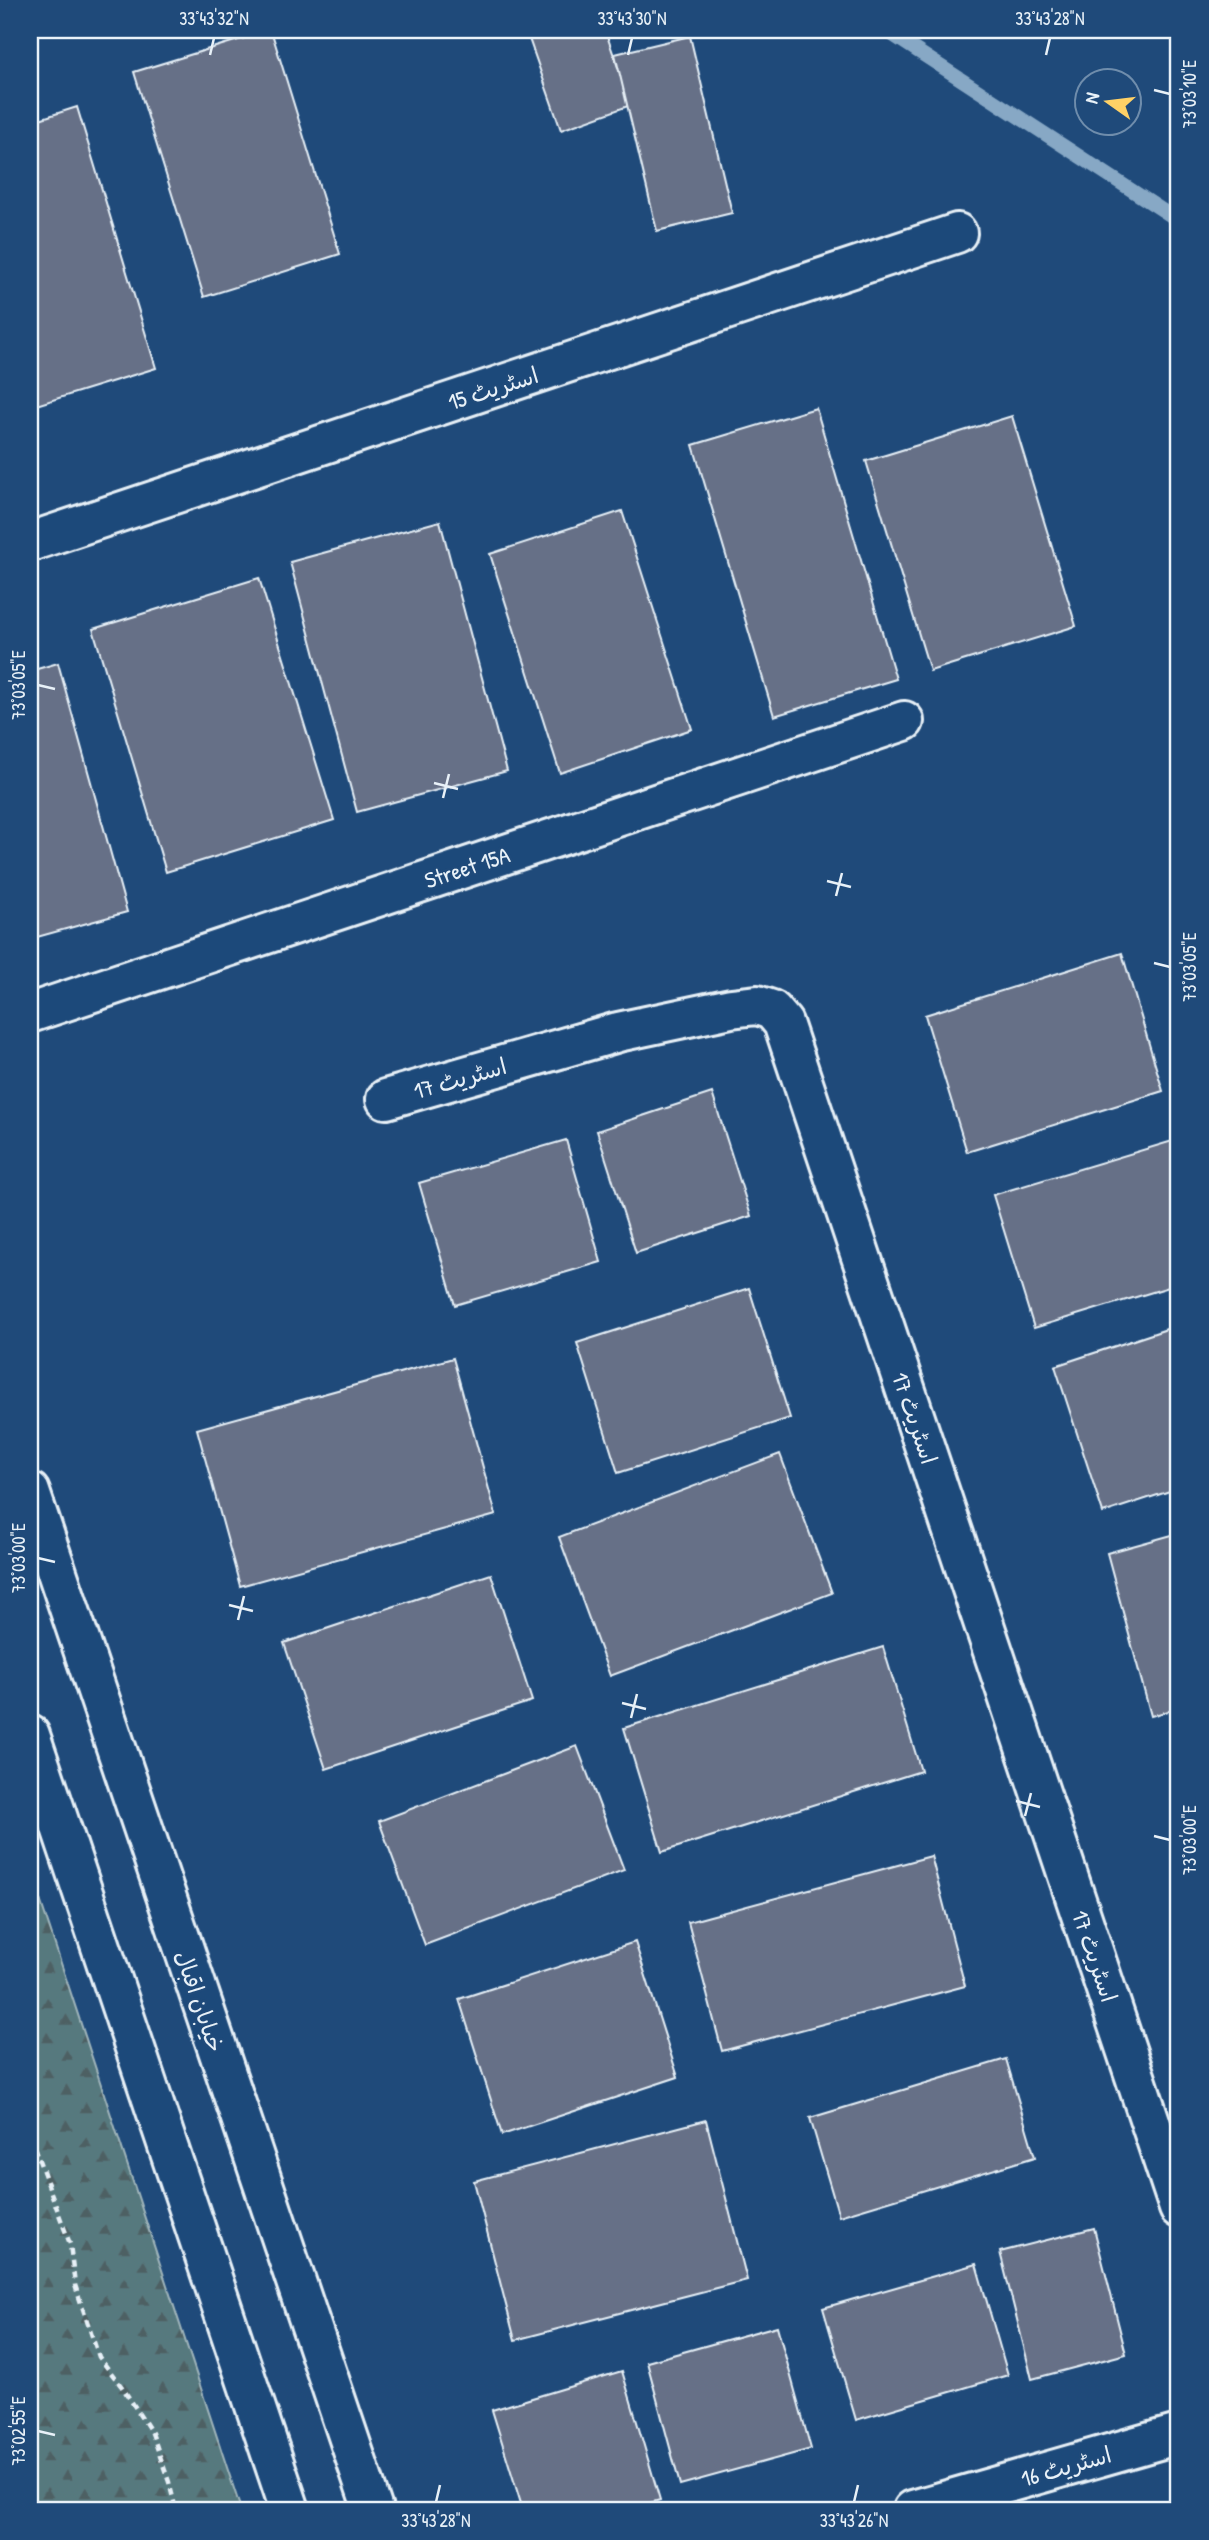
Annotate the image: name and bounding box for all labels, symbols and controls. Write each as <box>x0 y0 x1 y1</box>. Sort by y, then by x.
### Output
text: 33°43'32"N <box>179 6 249 31</box>
text: 33°43'30"N <box>597 6 667 31</box>
text: 33°43'28"N <box>1015 6 1085 31</box>
text: 73°03'10"E <box>1177 60 1202 128</box>
north arrow <box>1072 66 1142 136</box>
text: N <box>1078 90 1105 106</box>
street label: اسٹریٹ 15 <box>444 359 542 417</box>
text: 73°03'05"E <box>6 650 31 720</box>
street label: Street 15A <box>420 839 514 895</box>
text: 73°03'05"E <box>1177 932 1202 1002</box>
street label: اسٹریٹ 17 <box>410 1050 510 1106</box>
street label: اسٹریٹ 17 <box>885 1368 945 1468</box>
text: 73°03'00"E <box>6 1523 31 1593</box>
text: 73°03'00"E <box>1177 1805 1202 1875</box>
street label: اسٹریٹ 17 <box>1065 1906 1125 2006</box>
street label: خیابان اقبال <box>168 1946 232 2056</box>
text: 73°02'55"E <box>6 2396 31 2466</box>
street label: اسٹریٹ 16 <box>1017 2438 1115 2494</box>
text: 33°43'28"N <box>401 2508 471 2533</box>
text: 33°43'26"N <box>820 2508 888 2533</box>

